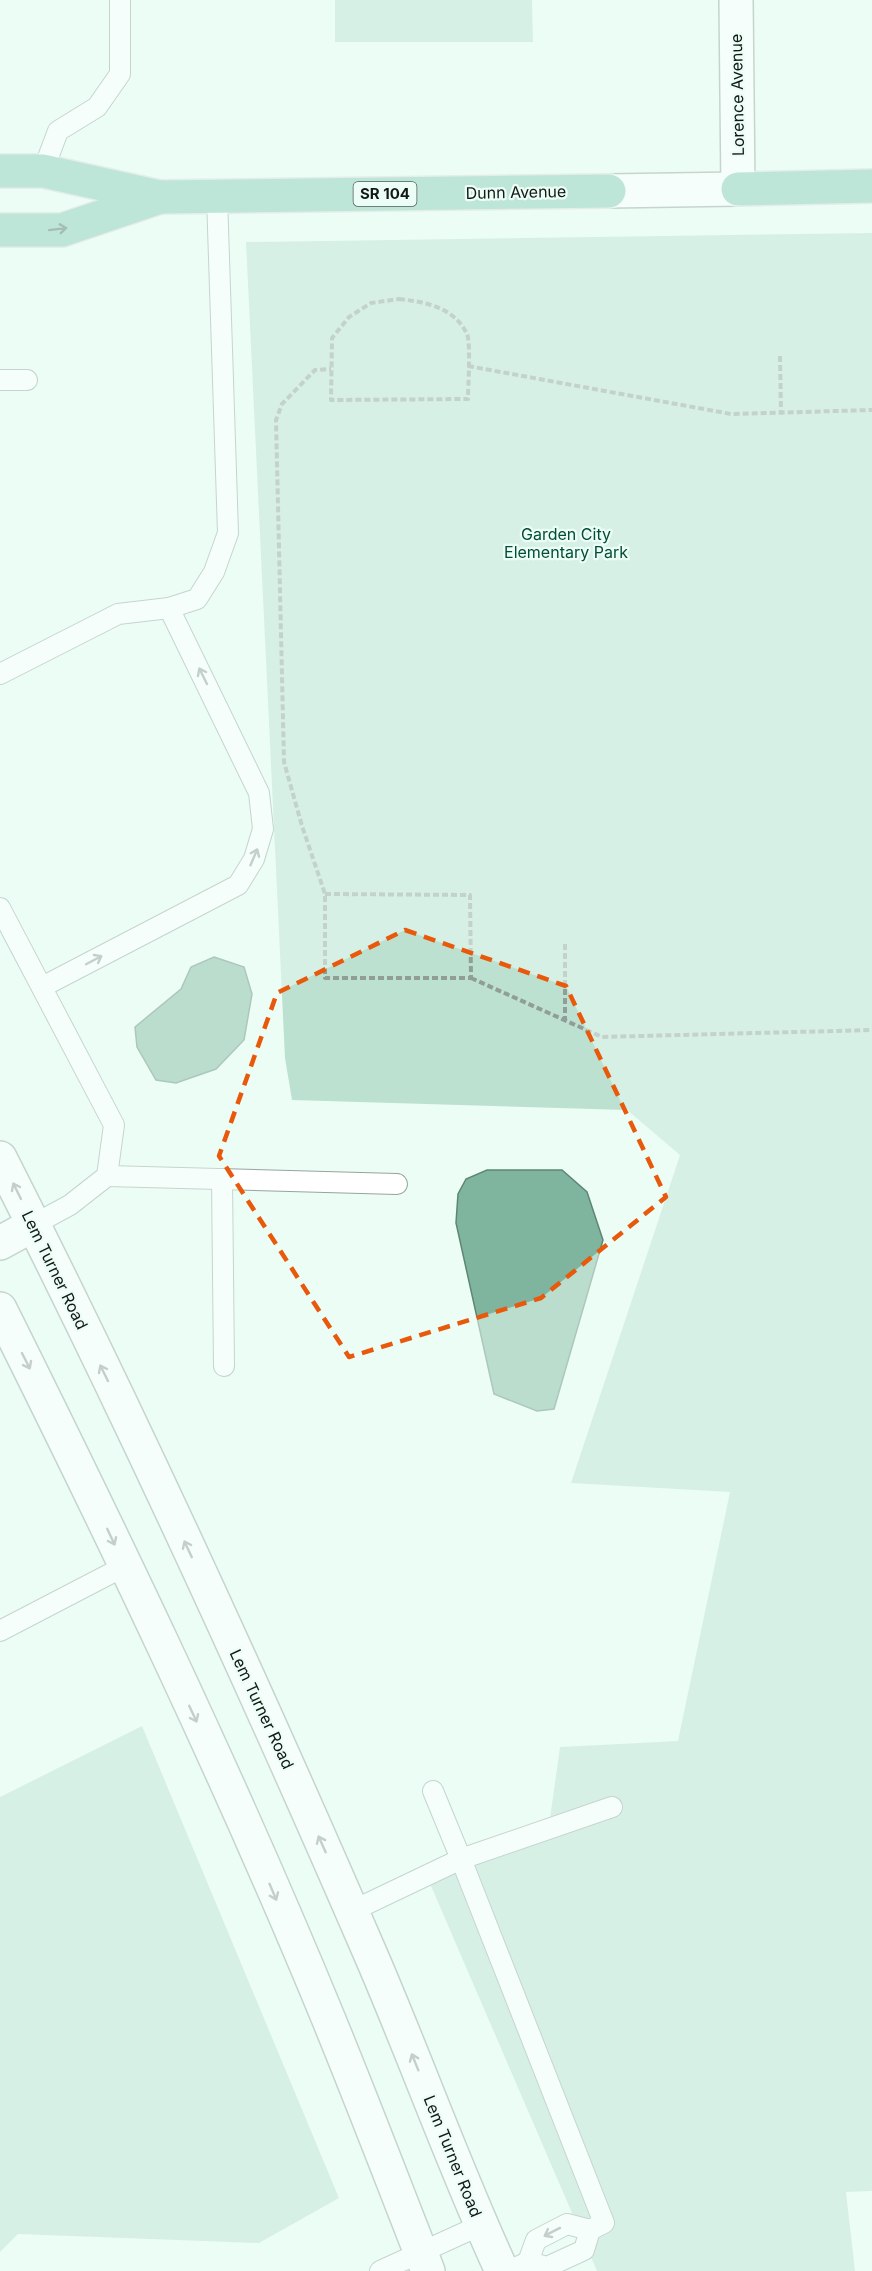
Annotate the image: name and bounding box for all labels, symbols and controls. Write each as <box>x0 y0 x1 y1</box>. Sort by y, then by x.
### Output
street label: Lorence Avenue <box>726 34 748 156</box>
street label: Dunn Avenue <box>466 181 566 203</box>
road number: SR 104 <box>354 182 416 206</box>
one-way arrow <box>48 223 68 234</box>
park label: Garden City Elementary Park <box>504 524 628 562</box>
one-way arrow <box>196 668 208 686</box>
one-way arrow <box>249 848 260 866</box>
one-way arrow <box>85 954 102 966</box>
one-way arrow <box>10 1183 22 1201</box>
street label: Lem Turner Road <box>18 1207 92 1333</box>
one-way arrow <box>21 1352 32 1370</box>
one-way arrow <box>98 1364 110 1382</box>
one-way arrow <box>106 1527 118 1545</box>
one-way arrow <box>181 1540 193 1558</box>
street label: Lem Turner Road <box>226 1646 298 1772</box>
one-way arrow <box>188 1704 200 1722</box>
one-way arrow <box>316 1835 328 1853</box>
one-way arrow <box>268 1882 279 1900</box>
one-way arrow <box>409 2053 420 2072</box>
street label: Lem Turner Road <box>419 2092 487 2220</box>
one-way arrow <box>543 2227 561 2238</box>

